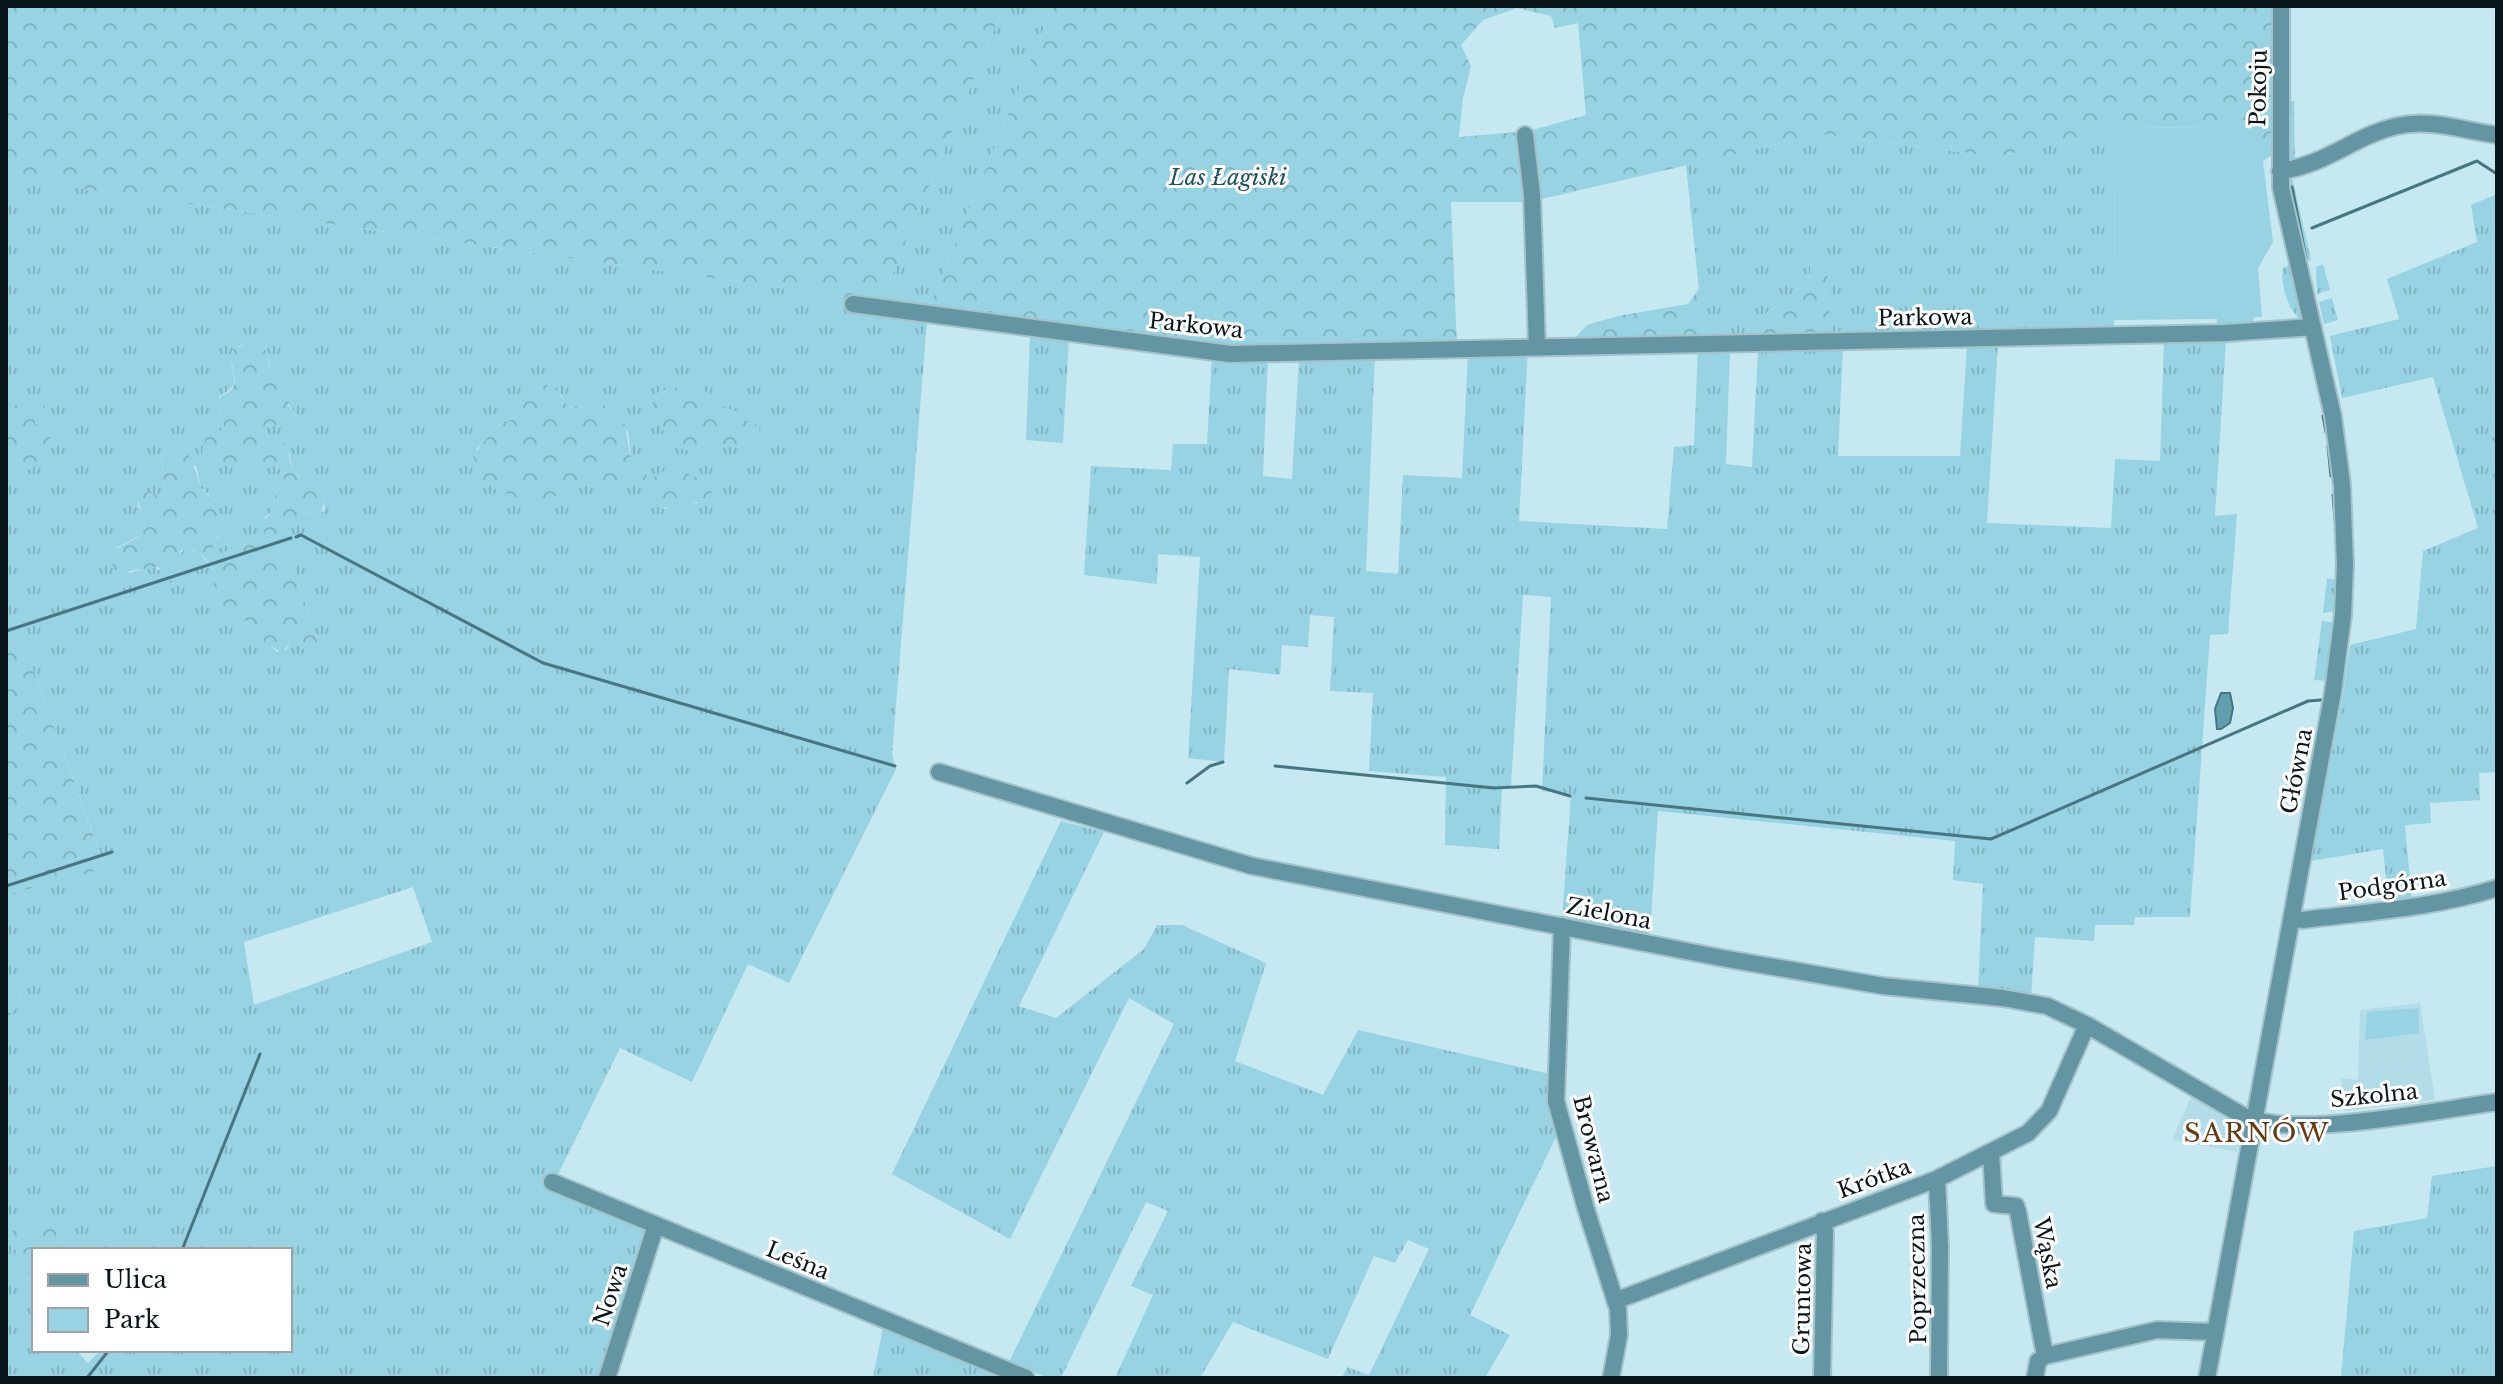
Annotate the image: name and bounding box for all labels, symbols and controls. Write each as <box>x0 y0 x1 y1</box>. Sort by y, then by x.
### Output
street label: Pokoju <box>2244 49 2273 127</box>
park label: Las Łagiski <box>1168 164 1287 191</box>
street label: Parkowa <box>1877 303 1974 332</box>
street label: Parkowa <box>1147 307 1245 344</box>
street label: Główna <box>2275 725 2318 816</box>
street label: Podgórna <box>2336 864 2449 906</box>
street label: Zielona <box>1564 892 1654 935</box>
street label: Szkolna <box>2329 1077 2420 1114</box>
street label: Browarna <box>1567 1093 1620 1206</box>
district label: SARNÓW <box>2184 1117 2330 1149</box>
street label: Krótka <box>1834 1153 1915 1204</box>
street label: Poprzeczna <box>1903 1213 1932 1344</box>
street label: Wąska <box>2027 1214 2068 1292</box>
street label: Leśna <box>762 1236 834 1286</box>
street label: Gruntowa <box>1788 1242 1817 1355</box>
legend <box>32 1248 292 1352</box>
street label: Nowa <box>588 1260 633 1330</box>
text: Ulica <box>104 1265 168 1294</box>
text: Park <box>104 1305 160 1334</box>

